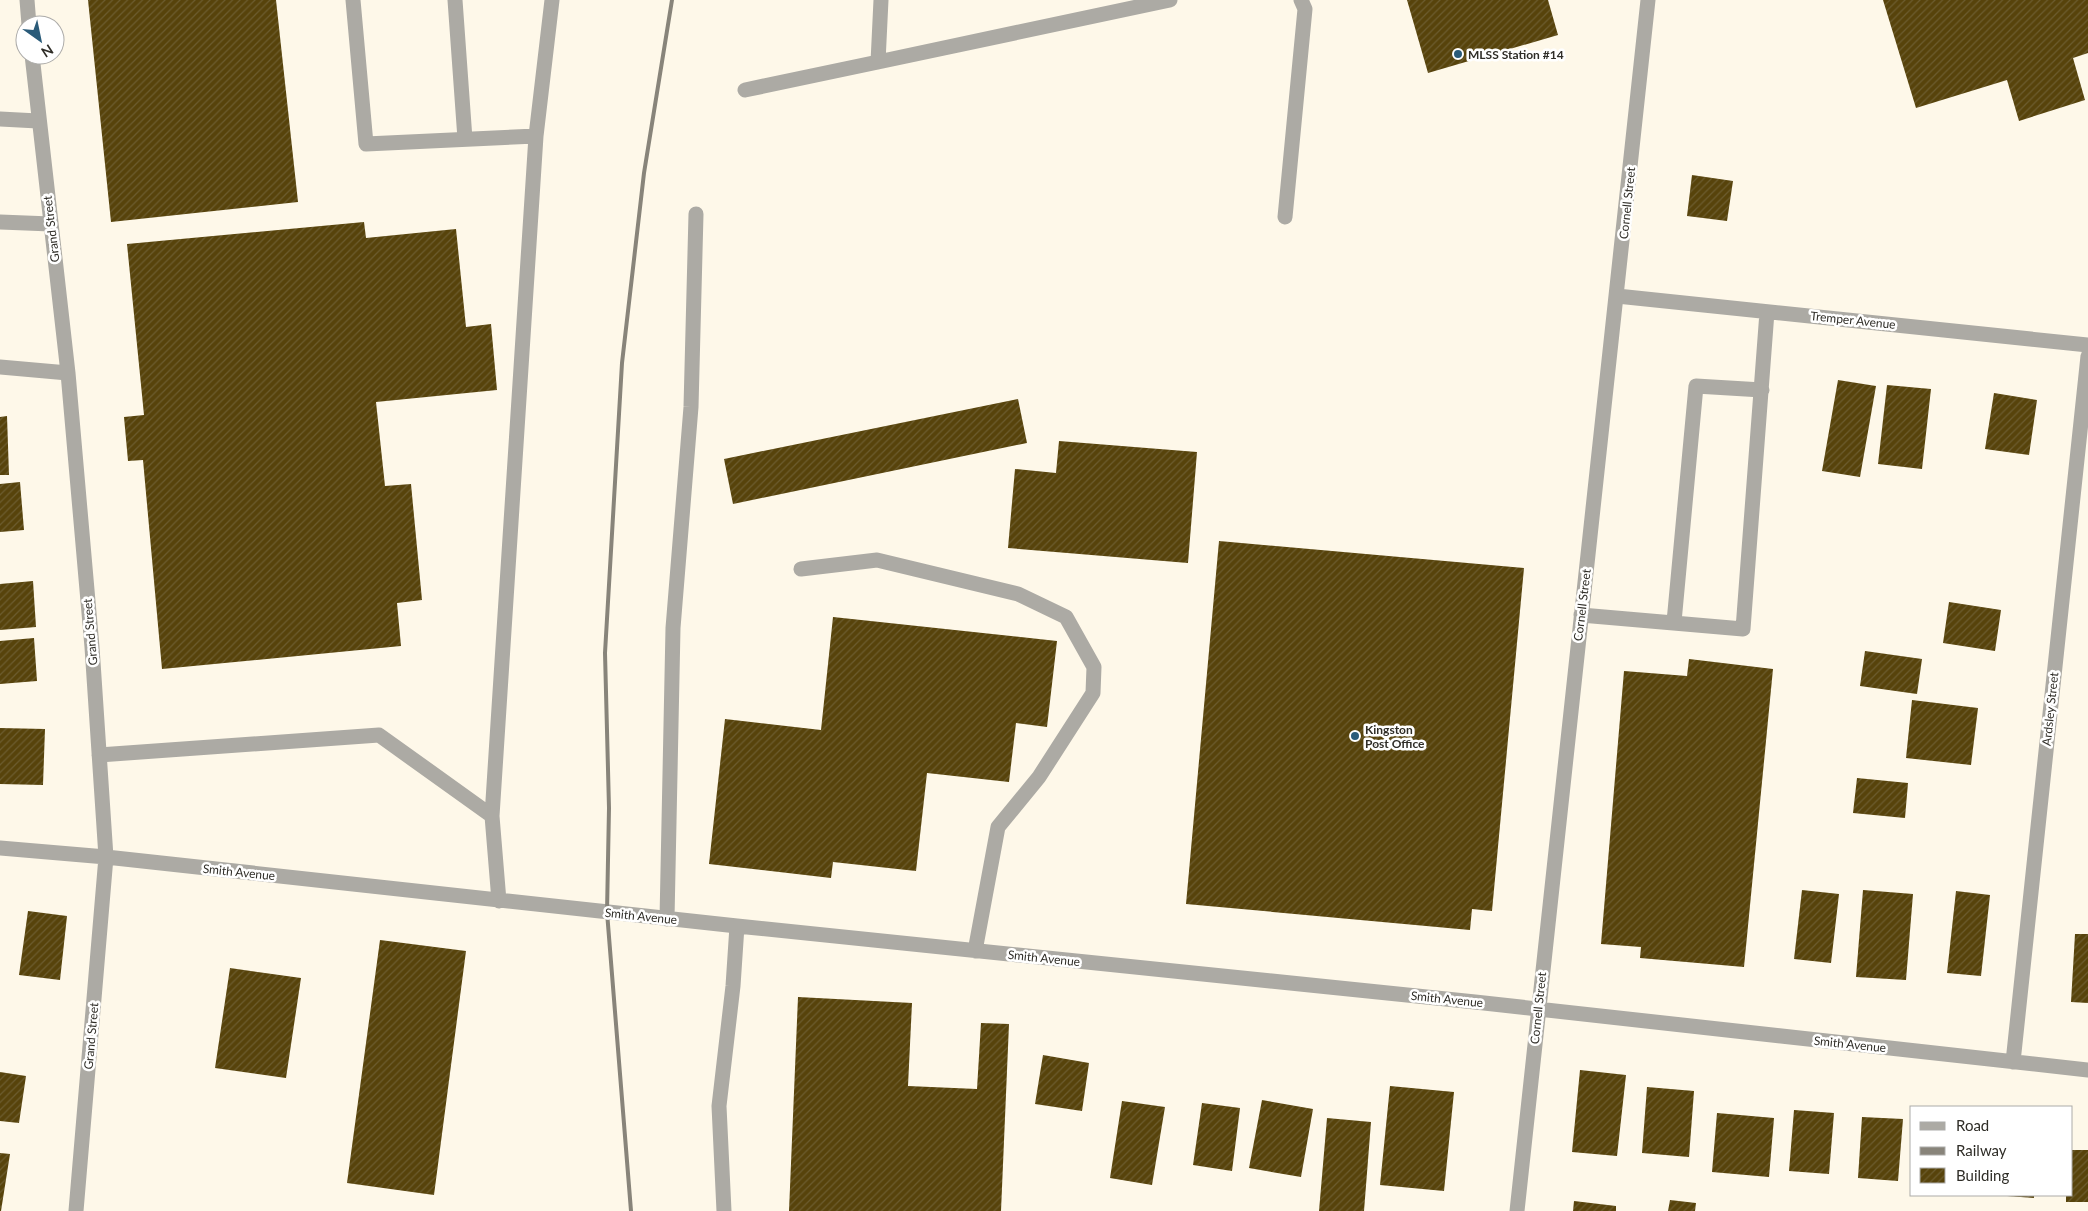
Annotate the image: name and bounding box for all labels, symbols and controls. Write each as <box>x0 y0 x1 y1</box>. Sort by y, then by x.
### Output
north arrow <box>15 15 65 65</box>
text: N <box>38 41 57 61</box>
place label: MLSS Station #14 <box>1468 47 1564 62</box>
marker: MLSS Station #14 <box>1452 48 1464 60</box>
street label: Cornell Street <box>1616 166 1638 240</box>
street label: Grand Street <box>39 194 63 263</box>
street label: Tremper Avenue <box>1810 308 1896 332</box>
street label: Cornell Street <box>1570 567 1594 642</box>
street label: Grand Street <box>80 597 100 666</box>
street label: Ardsley Street <box>2039 671 2061 746</box>
place label: Kingston Post Office <box>1365 722 1425 751</box>
marker: Kingston Post Office <box>1349 730 1361 742</box>
street label: Smith Avenue <box>202 861 276 883</box>
street label: Smith Avenue <box>604 905 678 927</box>
street label: Smith Avenue <box>1007 947 1081 969</box>
street label: Cornell Street <box>1527 971 1549 1045</box>
street label: Smith Avenue <box>1410 988 1484 1010</box>
street label: Grand Street <box>81 1001 101 1070</box>
street label: Smith Avenue <box>1813 1033 1887 1055</box>
legend <box>1910 1106 2073 1196</box>
text: Road <box>1956 1116 1989 1134</box>
text: Railway <box>1956 1141 2007 1159</box>
text: Building <box>1956 1166 2009 1184</box>

